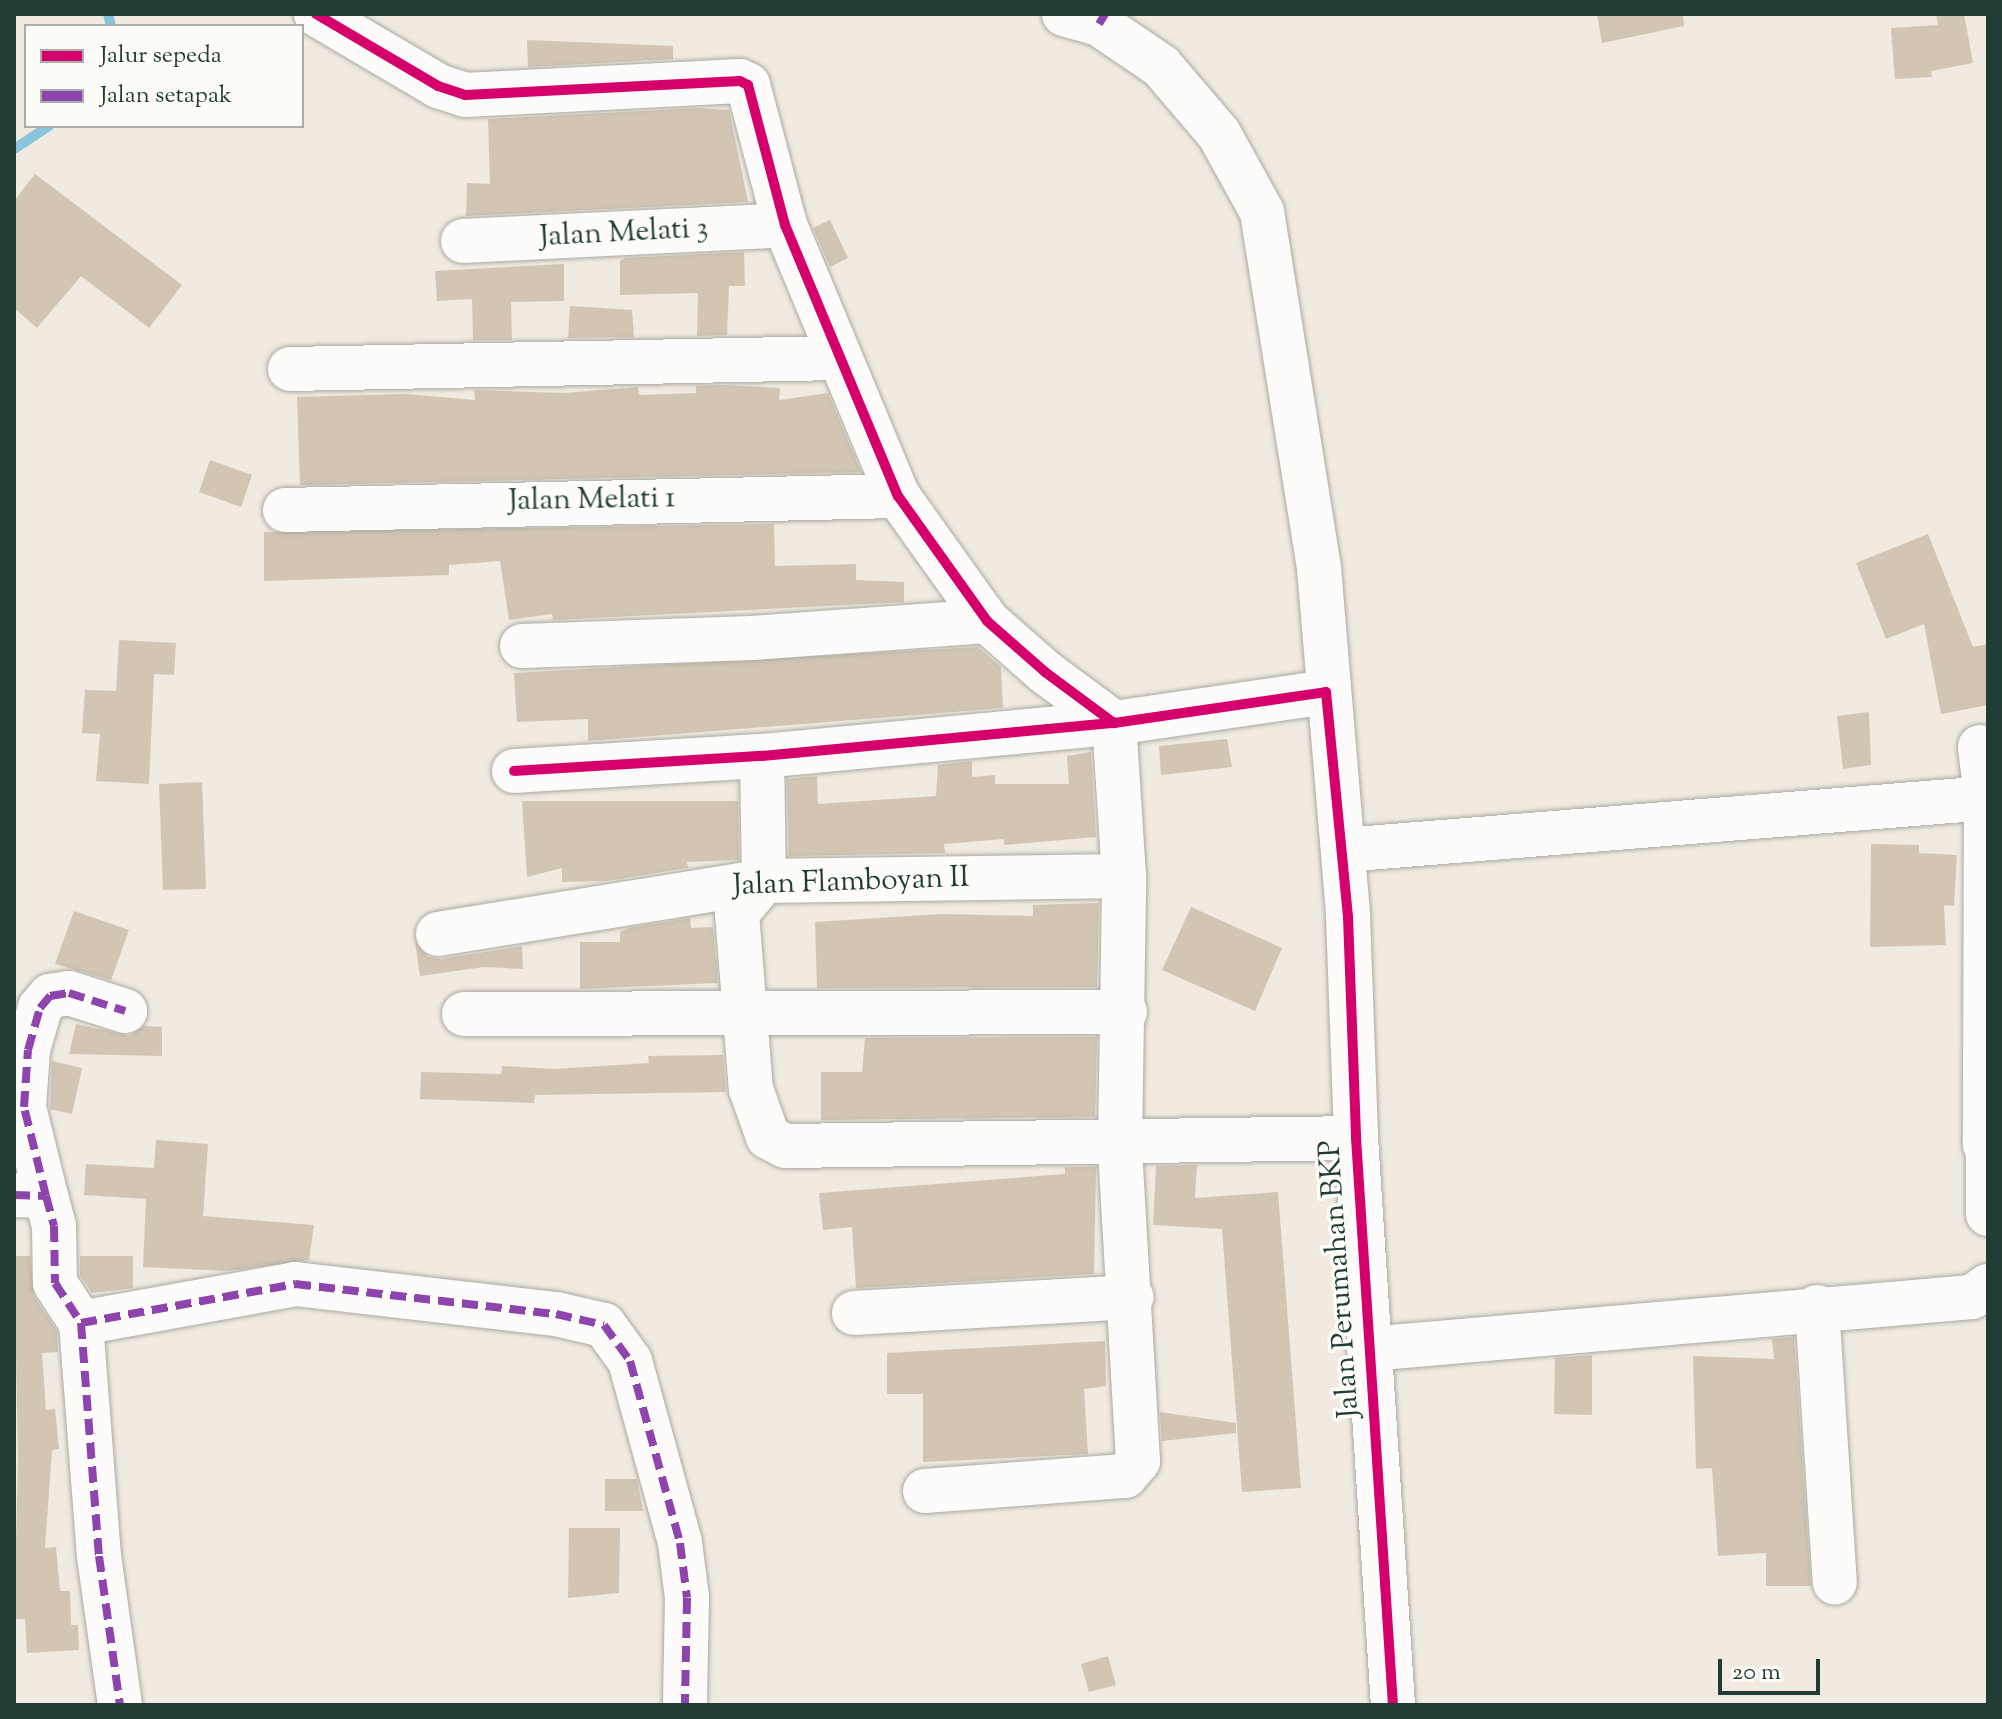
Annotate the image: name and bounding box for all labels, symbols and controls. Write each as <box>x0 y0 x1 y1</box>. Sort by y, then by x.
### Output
legend <box>24 24 304 128</box>
text: Jalur sepeda <box>100 39 222 73</box>
text: Jalan setapak <box>100 79 232 113</box>
street label: Jalan Melati 3 <box>539 212 709 256</box>
street label: Jalan Melati 1 <box>508 482 676 520</box>
street label: Jalan Flamboyan II <box>732 861 970 905</box>
street label: Jalan Perumahan BKP <box>1313 1139 1369 1419</box>
scale bar <box>1722 1643 1824 1693</box>
text: 20 m <box>1732 1656 1781 1690</box>

